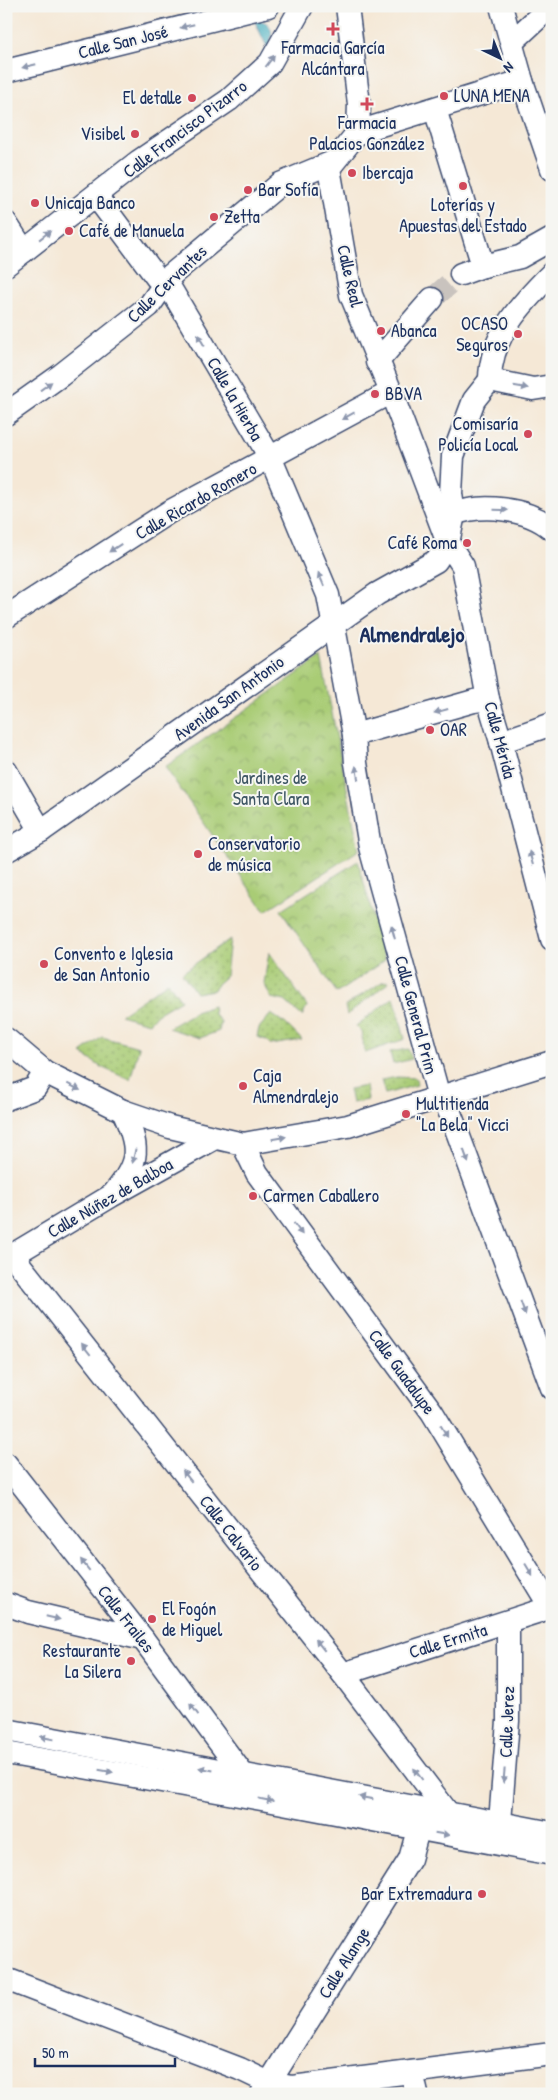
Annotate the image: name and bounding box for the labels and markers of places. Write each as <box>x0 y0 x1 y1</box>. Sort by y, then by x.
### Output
marker: Farmacia García Alcántara <box>327 23 339 35</box>
place label: Farmacia García Alcántara <box>281 35 384 81</box>
place label: LUNA MENA <box>454 83 530 108</box>
place label: El detalle <box>123 85 182 110</box>
marker: LUNA MENA <box>438 90 450 102</box>
marker: El detalle <box>186 92 198 104</box>
marker: Farmacia Palacios González <box>361 98 373 110</box>
place label: Farmacia Palacios González <box>309 110 425 156</box>
place label: Visibel <box>81 121 125 146</box>
marker: Visibel <box>129 128 141 140</box>
place label: Ibercaja <box>362 160 413 185</box>
marker: Ibercaja <box>346 167 358 179</box>
place label: Bar Sofía <box>258 177 318 202</box>
marker: Loterías y Apuestas del Estado <box>457 180 469 192</box>
marker: Bar Sofía <box>242 184 254 196</box>
place label: Unicaja Banco <box>45 190 135 215</box>
place label: Loterías y Apuestas del Estado <box>399 192 527 238</box>
marker: Unicaja Banco <box>29 197 41 209</box>
place label: Zetta <box>224 204 260 229</box>
marker: Zetta <box>208 211 220 223</box>
place label: Café de Manuela <box>79 218 184 243</box>
marker: Café de Manuela <box>63 225 75 237</box>
place label: OCASO Seguros <box>456 311 508 357</box>
place label: Abanca <box>391 318 436 343</box>
marker: Abanca <box>375 325 387 337</box>
marker: OCASO Seguros <box>512 328 524 340</box>
place label: BBVA <box>385 381 422 406</box>
marker: BBVA <box>369 388 381 400</box>
place label: Comisaría Policía Local <box>438 411 518 457</box>
marker: Comisaría Policía Local <box>522 428 534 440</box>
place label: Café Roma <box>388 530 457 555</box>
marker: Café Roma <box>461 537 473 549</box>
place label: OAR <box>440 717 467 742</box>
marker: OAR <box>424 724 436 736</box>
place label: Conservatorio de música <box>208 831 300 877</box>
marker: Conservatorio de música <box>192 848 204 860</box>
place label: Convento e Iglesia de San Antonio <box>54 941 173 987</box>
marker: Convento e Iglesia de San Antonio <box>38 958 50 970</box>
place label: Caja Almendralejo <box>253 1063 339 1109</box>
marker: Caja Almendralejo <box>237 1080 249 1092</box>
place label: Multitienda "La Bela" Vicci <box>416 1091 509 1137</box>
marker: Multitienda "La Bela" Vicci <box>400 1108 412 1120</box>
place label: Carmen Caballero <box>263 1183 379 1208</box>
marker: Carmen Caballero <box>247 1190 259 1202</box>
place label: El Fogón de Miguel <box>162 1596 222 1642</box>
marker: El Fogón de Miguel <box>146 1613 158 1625</box>
place label: Restaurante La Silera <box>43 1638 121 1684</box>
marker: Restaurante La Silera <box>125 1655 137 1667</box>
place label: Bar Extremadura <box>361 1881 472 1906</box>
marker: Bar Extremadura <box>476 1888 488 1900</box>

